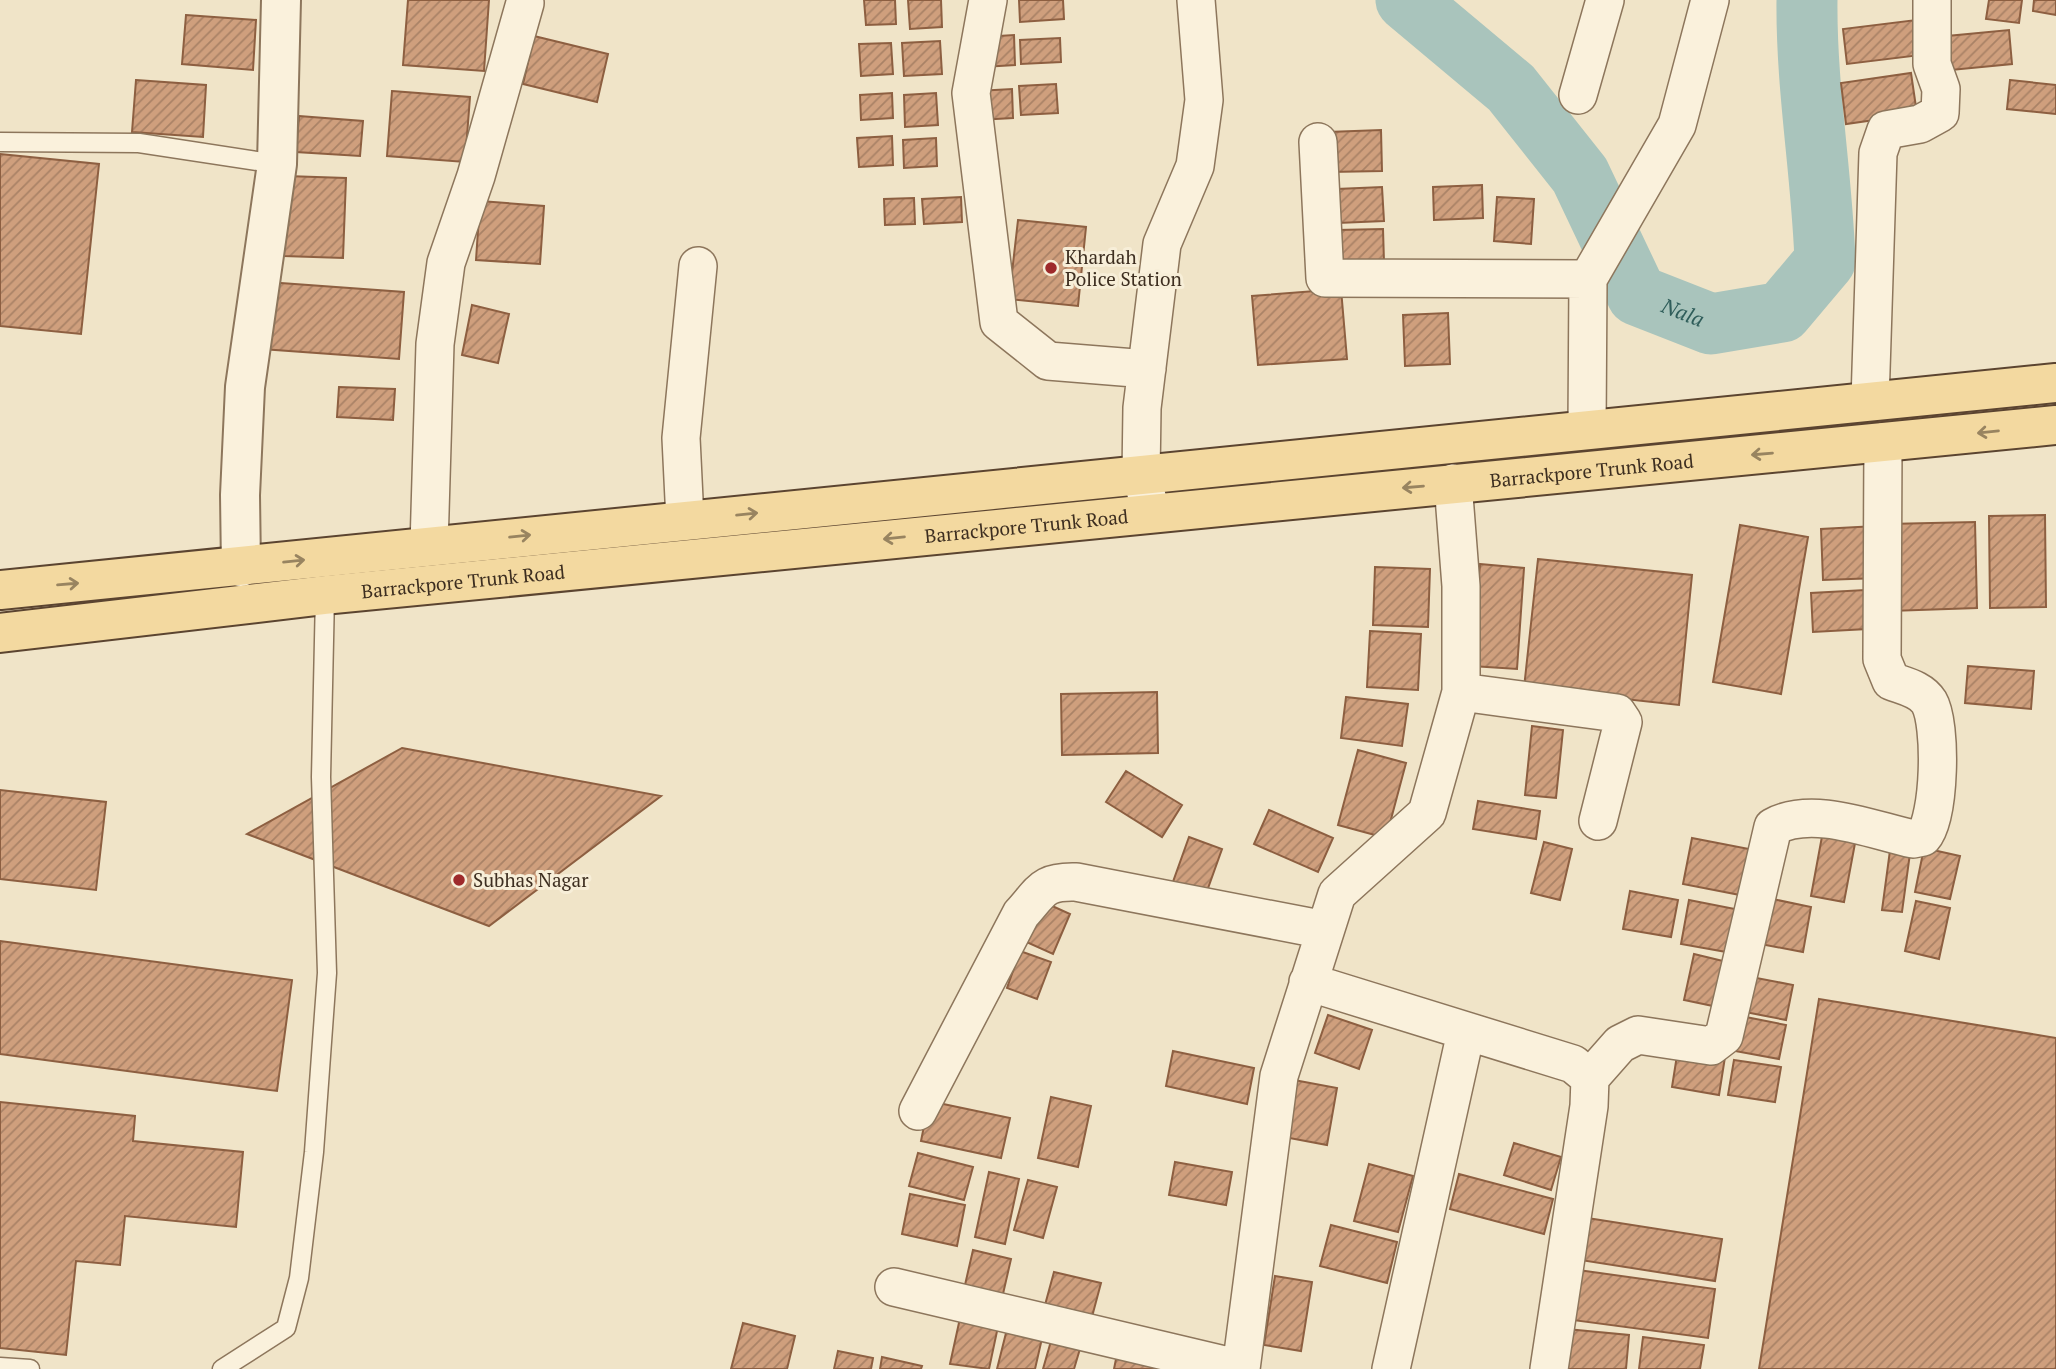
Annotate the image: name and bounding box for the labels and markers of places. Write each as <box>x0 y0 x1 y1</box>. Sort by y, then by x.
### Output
place label: Khardah Police Station <box>1065 244 1182 291</box>
marker: Khardah Police Station <box>1043 260 1059 276</box>
place label: Subhas Nagar <box>473 867 589 892</box>
marker: Subhas Nagar <box>451 872 467 888</box>

